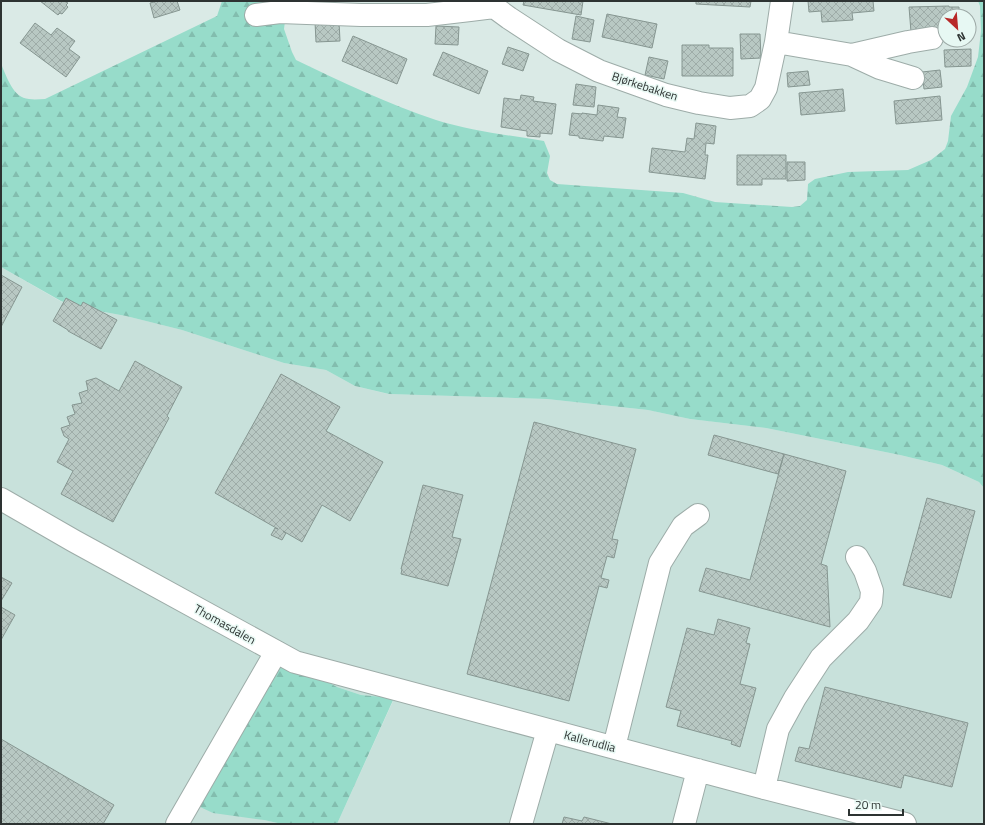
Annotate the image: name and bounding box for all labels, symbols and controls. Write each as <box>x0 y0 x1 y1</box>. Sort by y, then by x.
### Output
north arrow <box>937 8 977 48</box>
text: N <box>954 28 968 46</box>
street label: Bjørkebakken <box>610 66 680 106</box>
street label: Thomasdalen <box>191 599 259 649</box>
street label: Kallerudlia <box>562 725 618 757</box>
scale bar <box>849 791 903 817</box>
text: 20 m <box>855 795 881 814</box>

